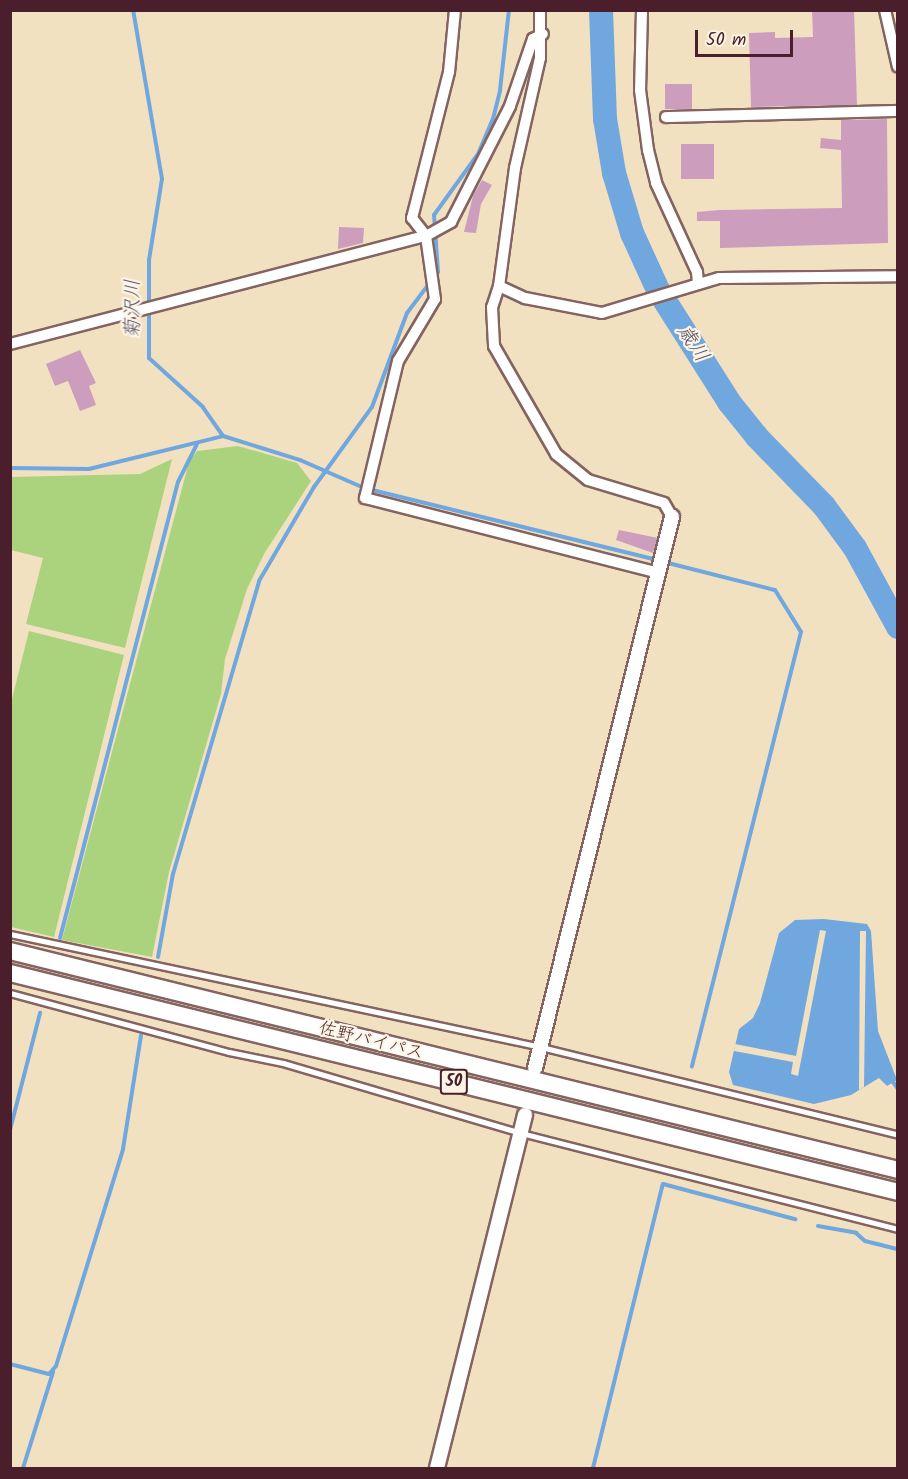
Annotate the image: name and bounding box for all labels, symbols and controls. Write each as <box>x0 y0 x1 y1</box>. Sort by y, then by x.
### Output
scale bar <box>698 18 796 56</box>
text: 50 m <box>706 26 746 55</box>
water label: 菊沢川 <box>122 279 146 339</box>
water label: 歳川 <box>671 321 713 367</box>
street label: 佐野バイパス <box>316 1018 426 1066</box>
road number: 50 <box>439 1069 469 1095</box>

